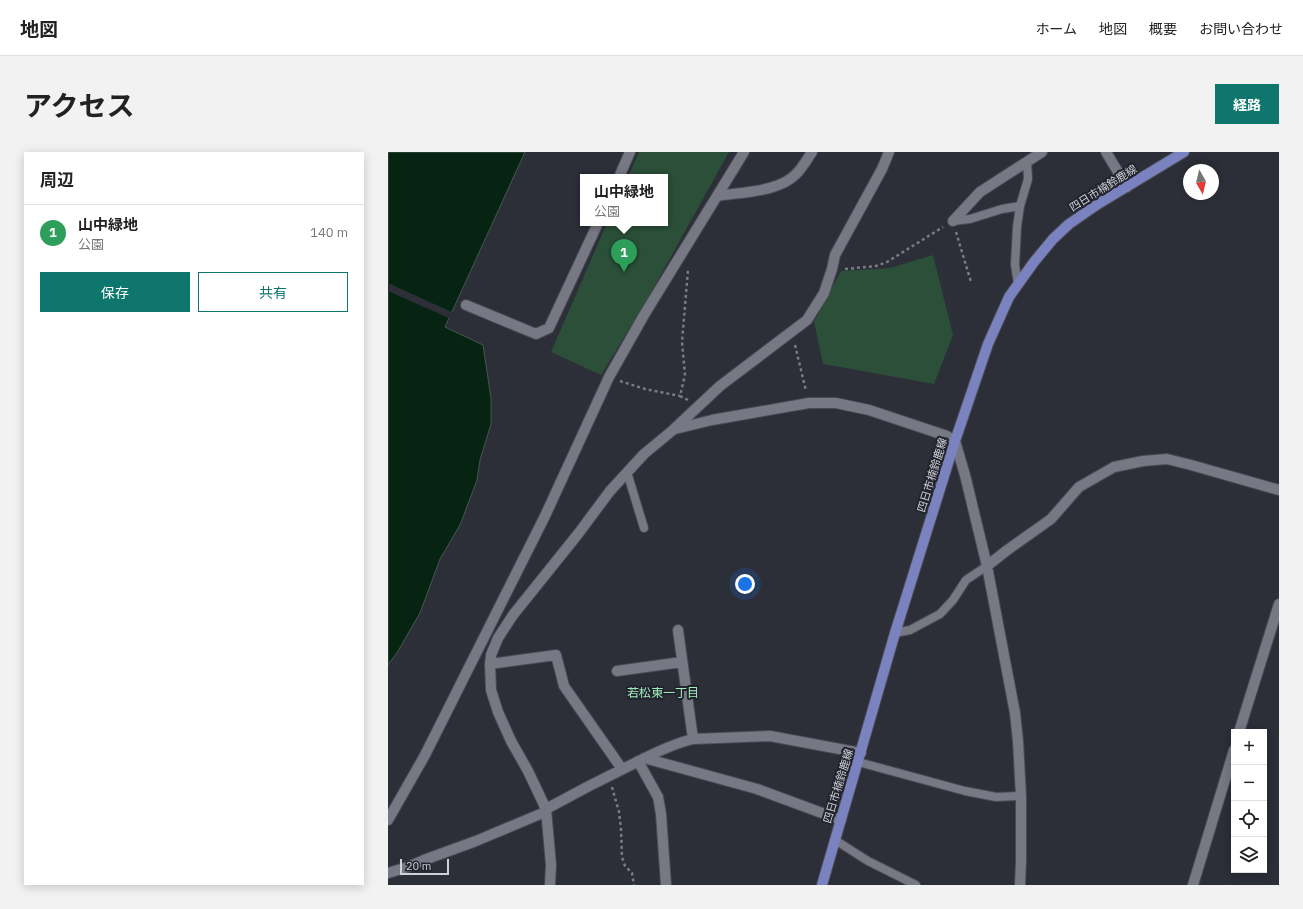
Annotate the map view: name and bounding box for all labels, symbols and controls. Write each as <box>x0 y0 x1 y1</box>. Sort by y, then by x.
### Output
text: 地図 <box>20 17 58 41</box>
text: ホーム <box>1035 20 1077 38</box>
text: 地図 <box>1099 20 1127 38</box>
text: 概要 <box>1149 20 1177 38</box>
text: お問い合わせ <box>1199 20 1283 38</box>
button: 経路 <box>1215 84 1279 124</box>
text: アクセス <box>24 87 135 124</box>
street label: 四日市楠鈴鹿線 <box>1067 162 1139 214</box>
north arrow <box>1183 164 1219 200</box>
text: 周辺 <box>40 169 74 191</box>
popup <box>580 174 668 226</box>
text: 山中緑地 <box>594 182 654 201</box>
text: 公園 <box>594 203 620 220</box>
text: 山中緑地 <box>78 215 138 234</box>
text: 1 <box>49 224 57 241</box>
text: 140 m <box>310 224 348 241</box>
text: 公園 <box>78 236 104 253</box>
pin: 1 <box>611 239 637 272</box>
button: 保存 <box>40 272 190 312</box>
button: 共有 <box>198 272 348 312</box>
street label: 四日市楠鈴鹿線 <box>914 436 950 514</box>
your location <box>735 574 755 594</box>
district label: 若松東一丁目 <box>627 685 699 700</box>
map controls <box>1231 729 1267 873</box>
button: + <box>1231 729 1267 765</box>
street label: 四日市楠鈴鹿線 <box>820 747 856 825</box>
button: − <box>1231 765 1267 801</box>
button: locate <box>1231 801 1267 837</box>
button: layers <box>1231 837 1267 873</box>
scale bar <box>400 857 449 876</box>
text: 20 m <box>406 859 431 873</box>

